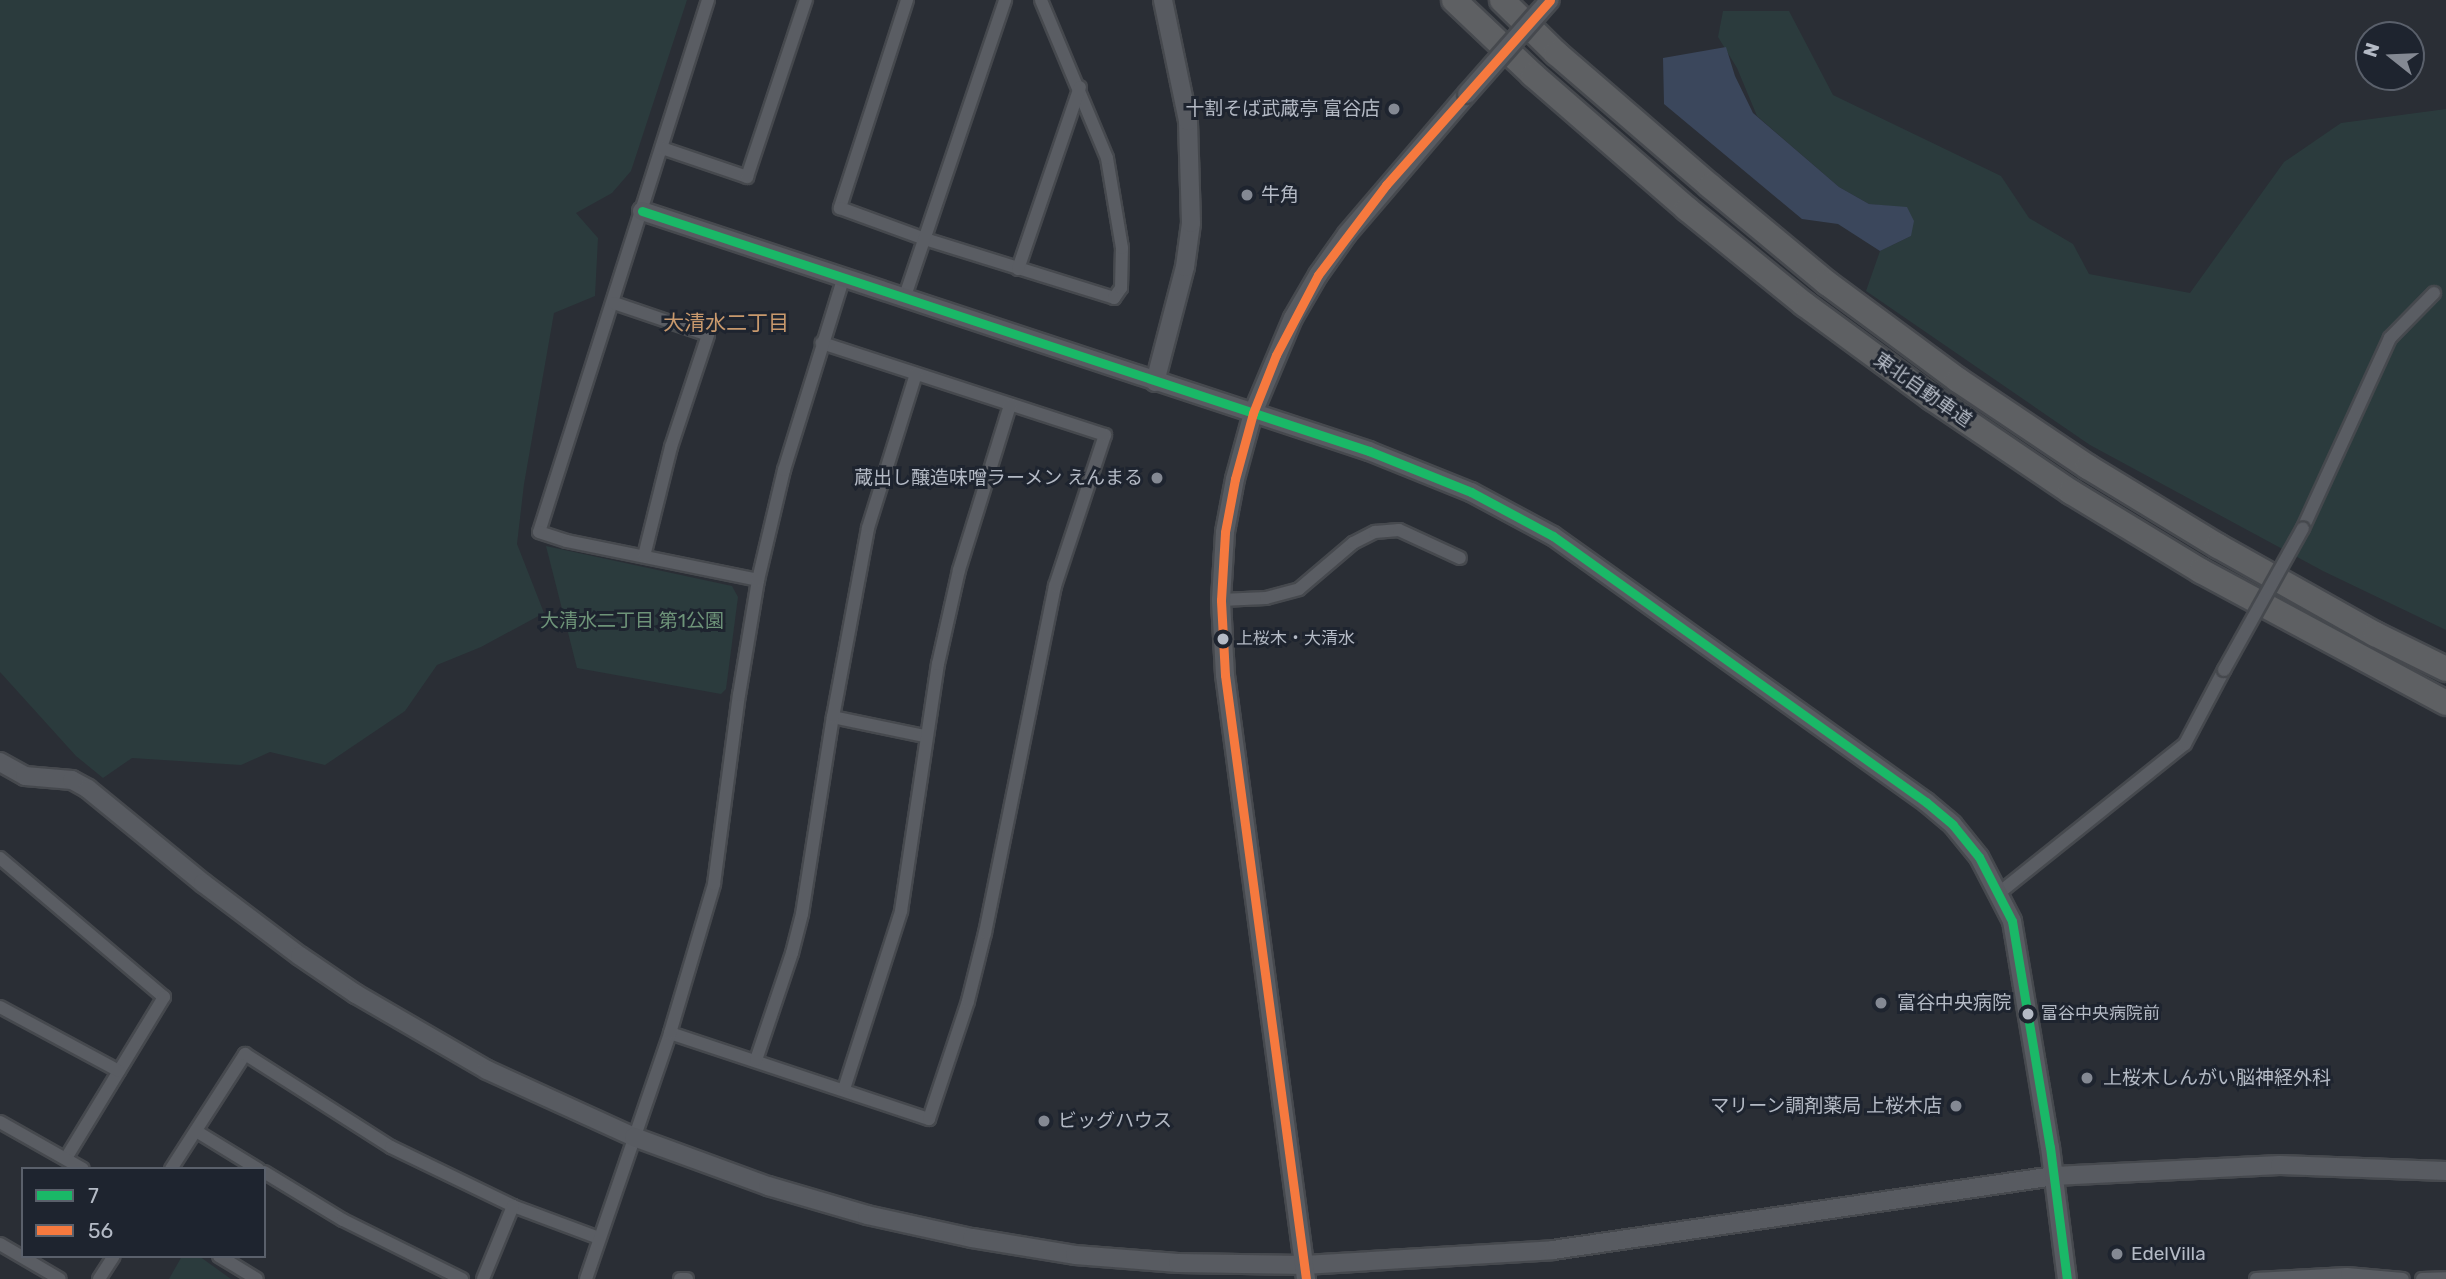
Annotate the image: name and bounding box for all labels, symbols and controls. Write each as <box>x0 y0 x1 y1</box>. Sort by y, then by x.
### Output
north arrow <box>2355 21 2425 91</box>
text: N <box>2358 40 2385 60</box>
place label: 十割そば武蔵亭 富谷店 <box>1185 98 1380 120</box>
marker: 十割そば武蔵亭 富谷店 <box>1386 101 1402 117</box>
place label: 牛角 <box>1261 184 1299 206</box>
marker: 牛角 <box>1239 187 1255 203</box>
district label: 大清水二丁目 <box>663 310 789 336</box>
street label: 東北自動車道 <box>1870 348 1976 432</box>
place label: 蔵出し醸造味噌ラーメン えんまる <box>853 467 1143 489</box>
marker: 蔵出し醸造味噌ラーメン えんまる <box>1149 470 1165 486</box>
park label: 大清水二丁目 第1公園 <box>540 610 724 632</box>
place label: 上桜木・大清水 <box>1236 629 1355 649</box>
marker: 上桜木・大清水 <box>1216 632 1230 646</box>
place label: 富谷中央病院 <box>1897 992 2011 1014</box>
marker: 富谷中央病院 <box>1871 993 1891 1013</box>
place label: 富谷中央病院前 <box>2041 1004 2160 1024</box>
marker: 富谷中央病院前 <box>2021 1007 2035 1021</box>
place label: 上桜木しんがい脳神経外科 <box>2103 1067 2331 1089</box>
marker: 上桜木しんがい脳神経外科 <box>2077 1068 2097 1088</box>
place label: マリーン調剤薬局 上桜木店 <box>1709 1095 1942 1117</box>
marker: マリーン調剤薬局 上桜木店 <box>1948 1098 1964 1114</box>
place label: ビッグハウス <box>1058 1110 1172 1132</box>
marker: ビッグハウス <box>1036 1113 1052 1129</box>
legend <box>21 1167 266 1258</box>
text: 7 <box>88 1183 99 1208</box>
text: 56 <box>88 1218 113 1243</box>
place label: EdelVilla <box>2131 1243 2206 1265</box>
marker: EdelVilla <box>2109 1246 2125 1262</box>

